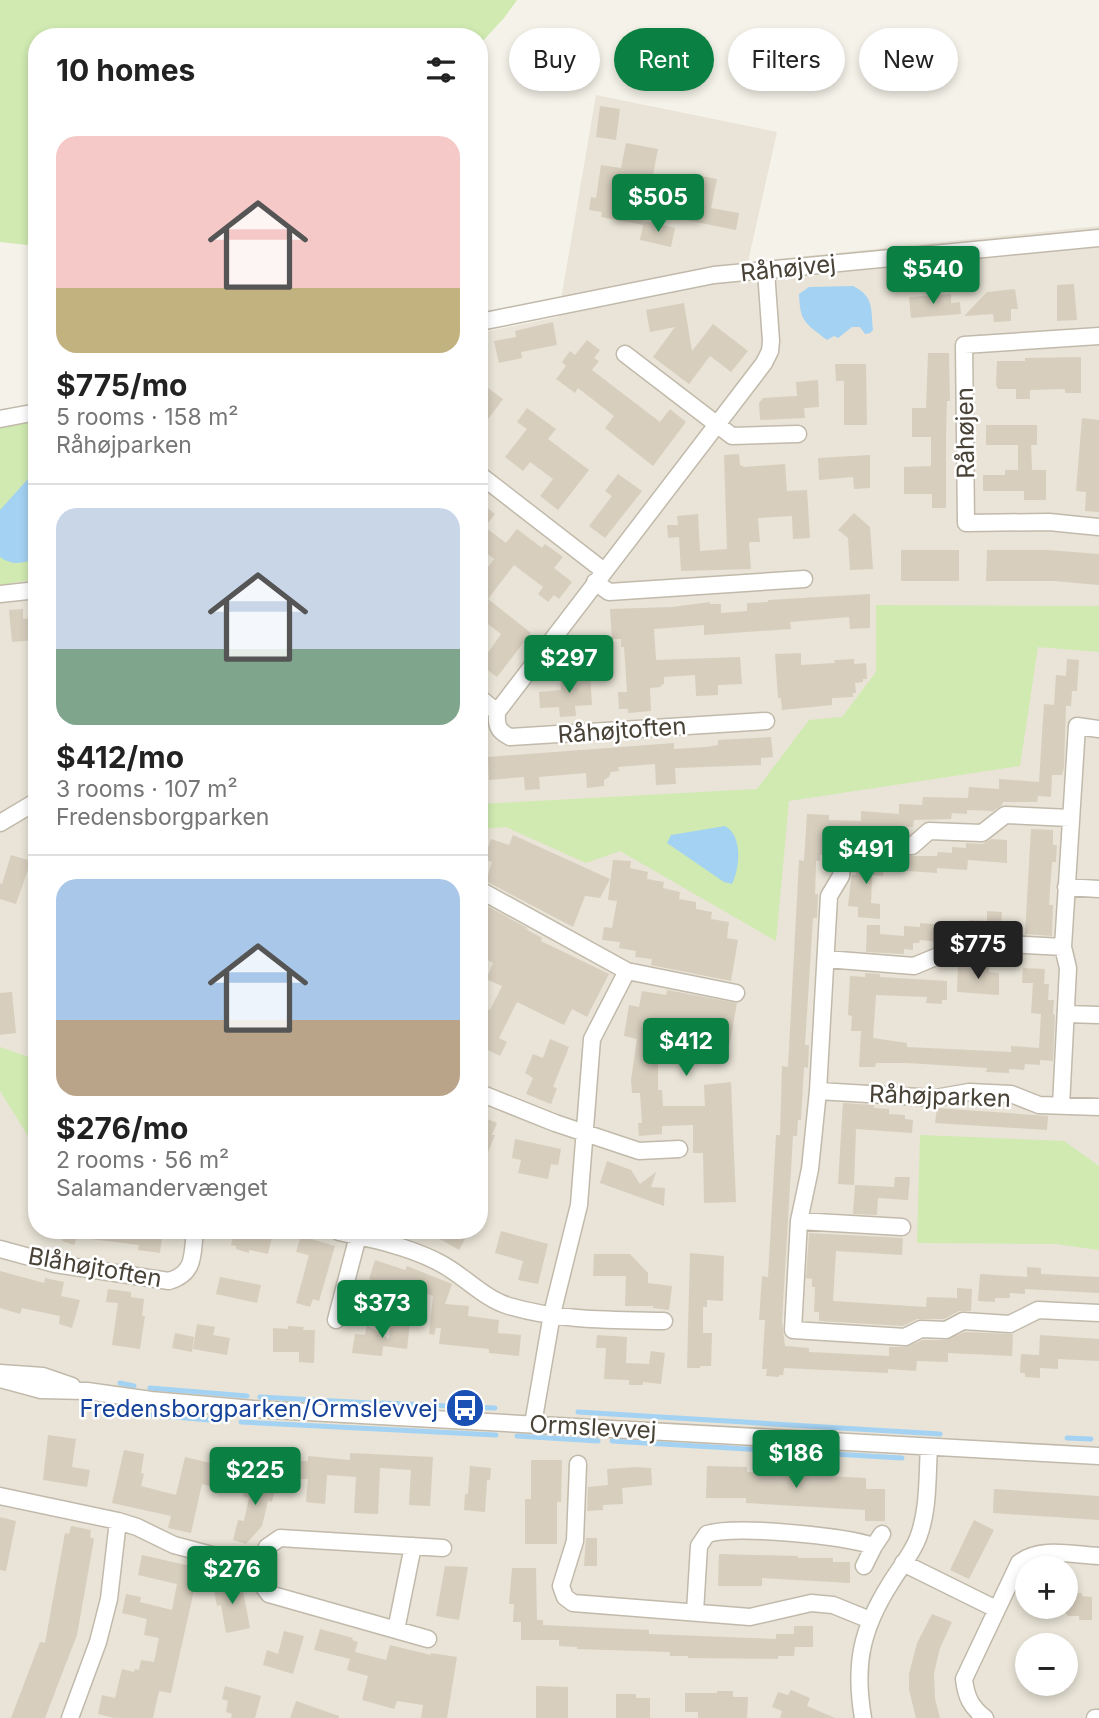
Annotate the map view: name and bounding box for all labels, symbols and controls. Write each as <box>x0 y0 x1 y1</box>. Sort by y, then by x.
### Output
chip: Buy <box>509 28 600 91</box>
chip: Rent <box>614 28 714 91</box>
chip: Filters <box>728 28 845 91</box>
chip: New <box>859 28 958 91</box>
icon: filters <box>422 51 460 89</box>
text: 10 homes <box>56 52 195 88</box>
pin: $505 <box>617 174 699 234</box>
icon: home <box>195 182 321 308</box>
text: $505 <box>628 183 688 211</box>
pin: $540 <box>892 246 974 306</box>
street label: Råhøjvej <box>739 249 837 287</box>
text: $540 <box>903 255 963 283</box>
text: $775/mo <box>56 367 187 403</box>
street label: Råhøjen <box>950 387 980 479</box>
text: 5 rooms · 158 m² <box>56 403 239 431</box>
text: Råhøjparken <box>56 431 192 459</box>
icon: home <box>195 554 321 680</box>
pin: $297 <box>528 636 610 695</box>
text: $297 <box>540 644 598 672</box>
street label: Råhøjtoften <box>557 711 687 749</box>
text: $412/mo <box>56 739 184 775</box>
text: 3 rooms · 107 m² <box>56 775 238 803</box>
text: Fredensborgparken <box>56 803 269 831</box>
pin: $491 <box>825 826 907 886</box>
text: $491 <box>838 835 894 863</box>
pin: $775 <box>937 922 1019 981</box>
icon: home <box>195 925 321 1051</box>
text: $775 <box>950 930 1006 958</box>
pin: $412 <box>645 1018 727 1078</box>
text: $412 <box>659 1027 713 1055</box>
street label: Råhøjparken <box>869 1079 1011 1113</box>
text: $276/mo <box>56 1110 188 1146</box>
text: 2 rooms · 56 m² <box>56 1146 229 1174</box>
text: Salamandervænget <box>56 1174 268 1202</box>
street label: Blåhøjtoften <box>26 1241 164 1293</box>
pin: $373 <box>341 1280 423 1340</box>
text: $373 <box>353 1289 411 1317</box>
bus stop icon: Fredensborgparken/Ormslevvej <box>444 1387 486 1429</box>
place label: Fredensborgparken/Ormslevvej <box>80 1394 438 1423</box>
street label: Ormslevvej <box>529 1409 657 1445</box>
pin: $186 <box>755 1430 837 1490</box>
text: $186 <box>769 1439 823 1467</box>
pin: $225 <box>214 1448 296 1507</box>
text: $225 <box>226 1456 284 1484</box>
pin: $276 <box>191 1546 273 1606</box>
text: $276 <box>203 1555 261 1583</box>
map controls <box>1015 1556 1078 1696</box>
button: + <box>1015 1556 1078 1619</box>
button: − <box>1015 1633 1078 1696</box>

